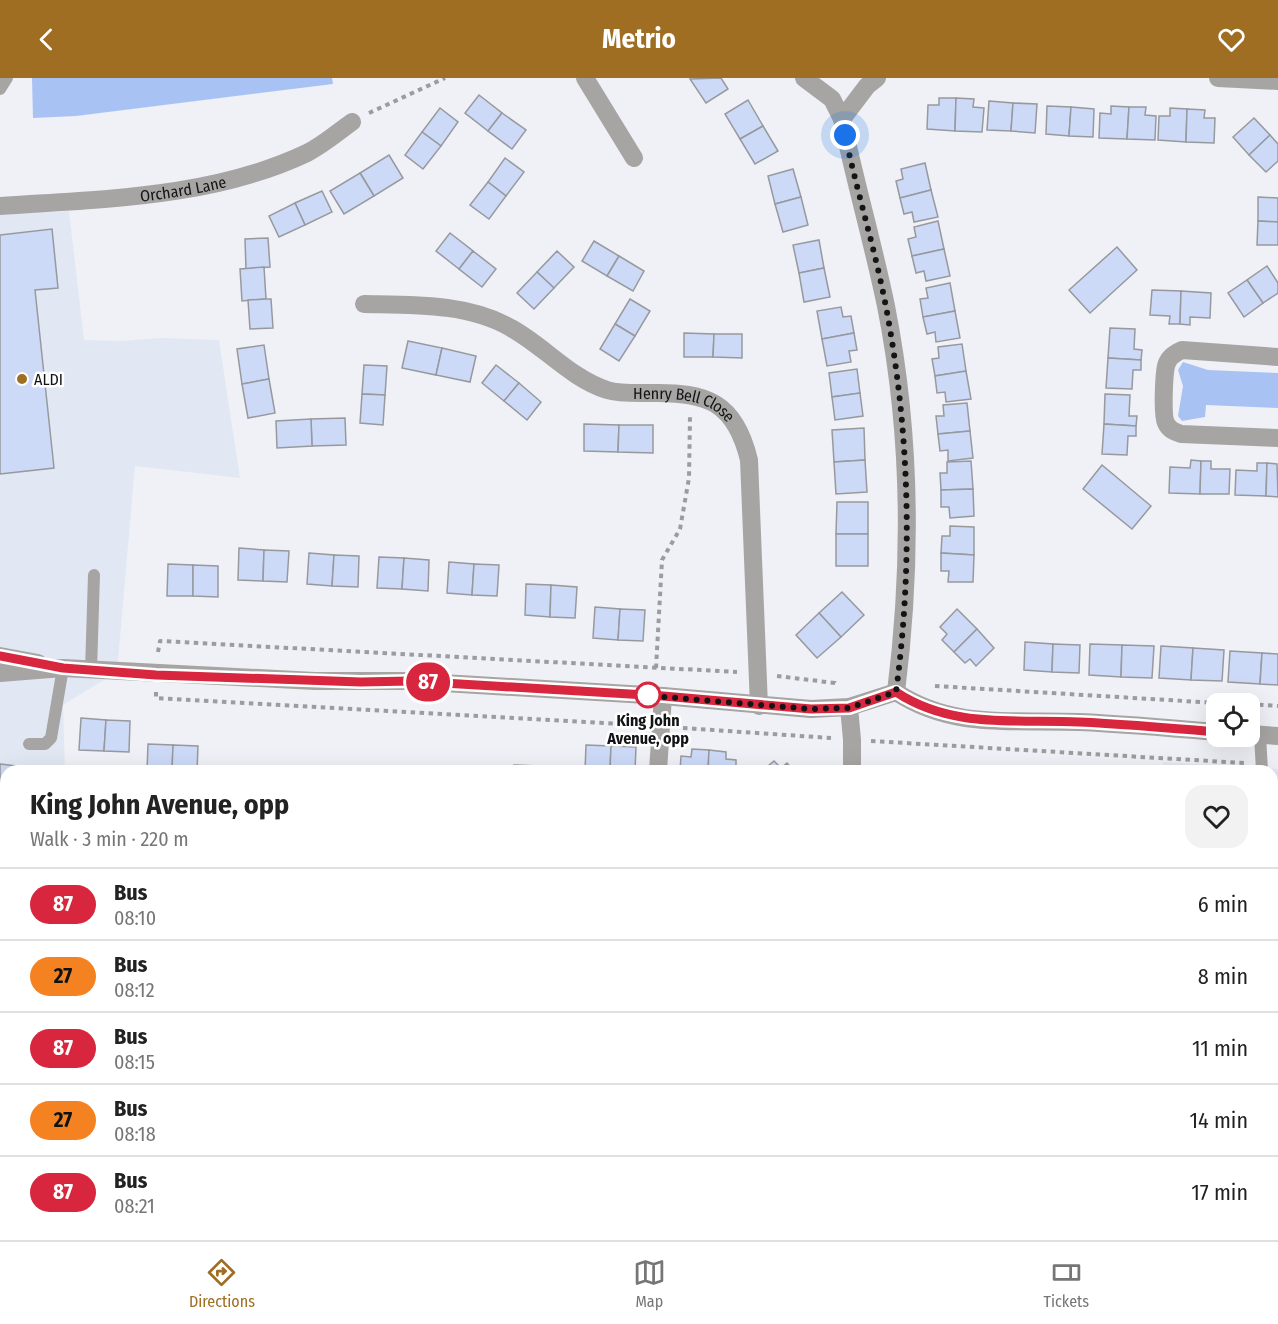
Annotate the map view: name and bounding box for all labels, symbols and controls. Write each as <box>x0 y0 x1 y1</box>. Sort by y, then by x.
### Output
icon: back <box>30 23 63 56</box>
text: Metrio <box>602 23 676 55</box>
icon: heart <box>1215 23 1248 56</box>
your location <box>830 120 860 150</box>
street label: Orchard Lane <box>139 172 228 205</box>
place label: ALDI <box>34 370 63 389</box>
marker: ALDI <box>15 372 29 386</box>
street label: Henry Bell Close <box>633 383 739 425</box>
line badge: 87 <box>401 662 455 702</box>
text: 87 <box>418 669 438 695</box>
marker: King John Avenue, opp <box>635 682 661 708</box>
map controls <box>1206 693 1260 747</box>
button: locate <box>1206 693 1260 747</box>
place label: King John Avenue, opp <box>606 711 689 748</box>
button: heart <box>1185 785 1248 848</box>
text: King John Avenue, opp <box>30 788 289 821</box>
text: Walk · 3 min · 220 m <box>30 827 189 851</box>
text: Bus <box>114 879 147 906</box>
text: 87 <box>53 891 73 917</box>
text: 6 min <box>1198 891 1248 918</box>
text: 08:10 <box>114 906 156 930</box>
text: Bus <box>114 951 147 978</box>
text: 27 <box>54 963 72 989</box>
text: 8 min <box>1198 963 1248 990</box>
text: 08:12 <box>114 978 154 1002</box>
text: Bus <box>114 1023 147 1050</box>
text: 87 <box>53 1035 73 1061</box>
text: 11 min <box>1192 1035 1248 1062</box>
text: 08:15 <box>114 1050 155 1074</box>
text: Bus <box>114 1095 147 1122</box>
text: 27 <box>54 1107 72 1133</box>
text: 14 min <box>1190 1107 1248 1134</box>
text: 08:18 <box>114 1122 156 1146</box>
text: Bus <box>114 1167 147 1194</box>
text: 87 <box>53 1179 73 1205</box>
text: 17 min <box>1191 1179 1248 1206</box>
text: 08:21 <box>114 1194 155 1218</box>
tab: Directions <box>189 1256 255 1311</box>
tab: Map <box>633 1256 666 1311</box>
tab: Tickets <box>1044 1256 1089 1311</box>

